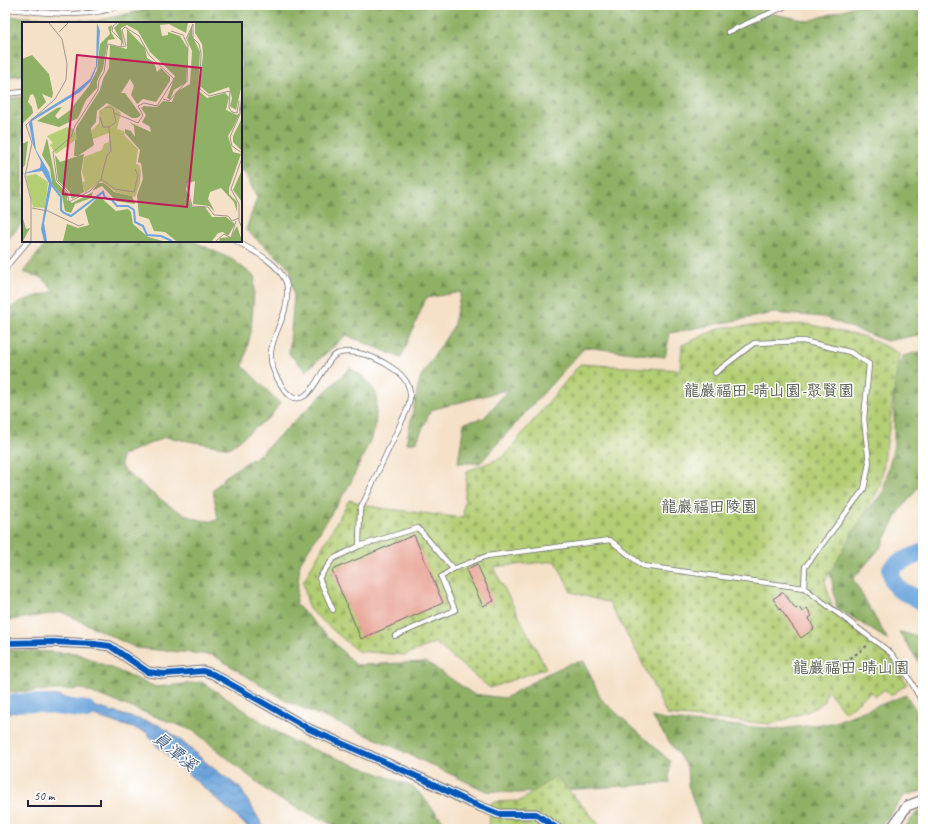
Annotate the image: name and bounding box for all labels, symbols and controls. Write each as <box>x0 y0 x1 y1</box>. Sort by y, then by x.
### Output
inset map <box>22 22 242 242</box>
park label: 龍巖福田-晴山園-聚賢園 <box>684 381 854 401</box>
park label: 龍巖福田陵園 <box>661 497 757 517</box>
park label: 龍巖福田-晴山園 <box>792 658 910 678</box>
water label: 員潭溪 <box>148 727 202 776</box>
scale bar <box>28 782 101 808</box>
text: 50 m <box>34 788 56 804</box>

